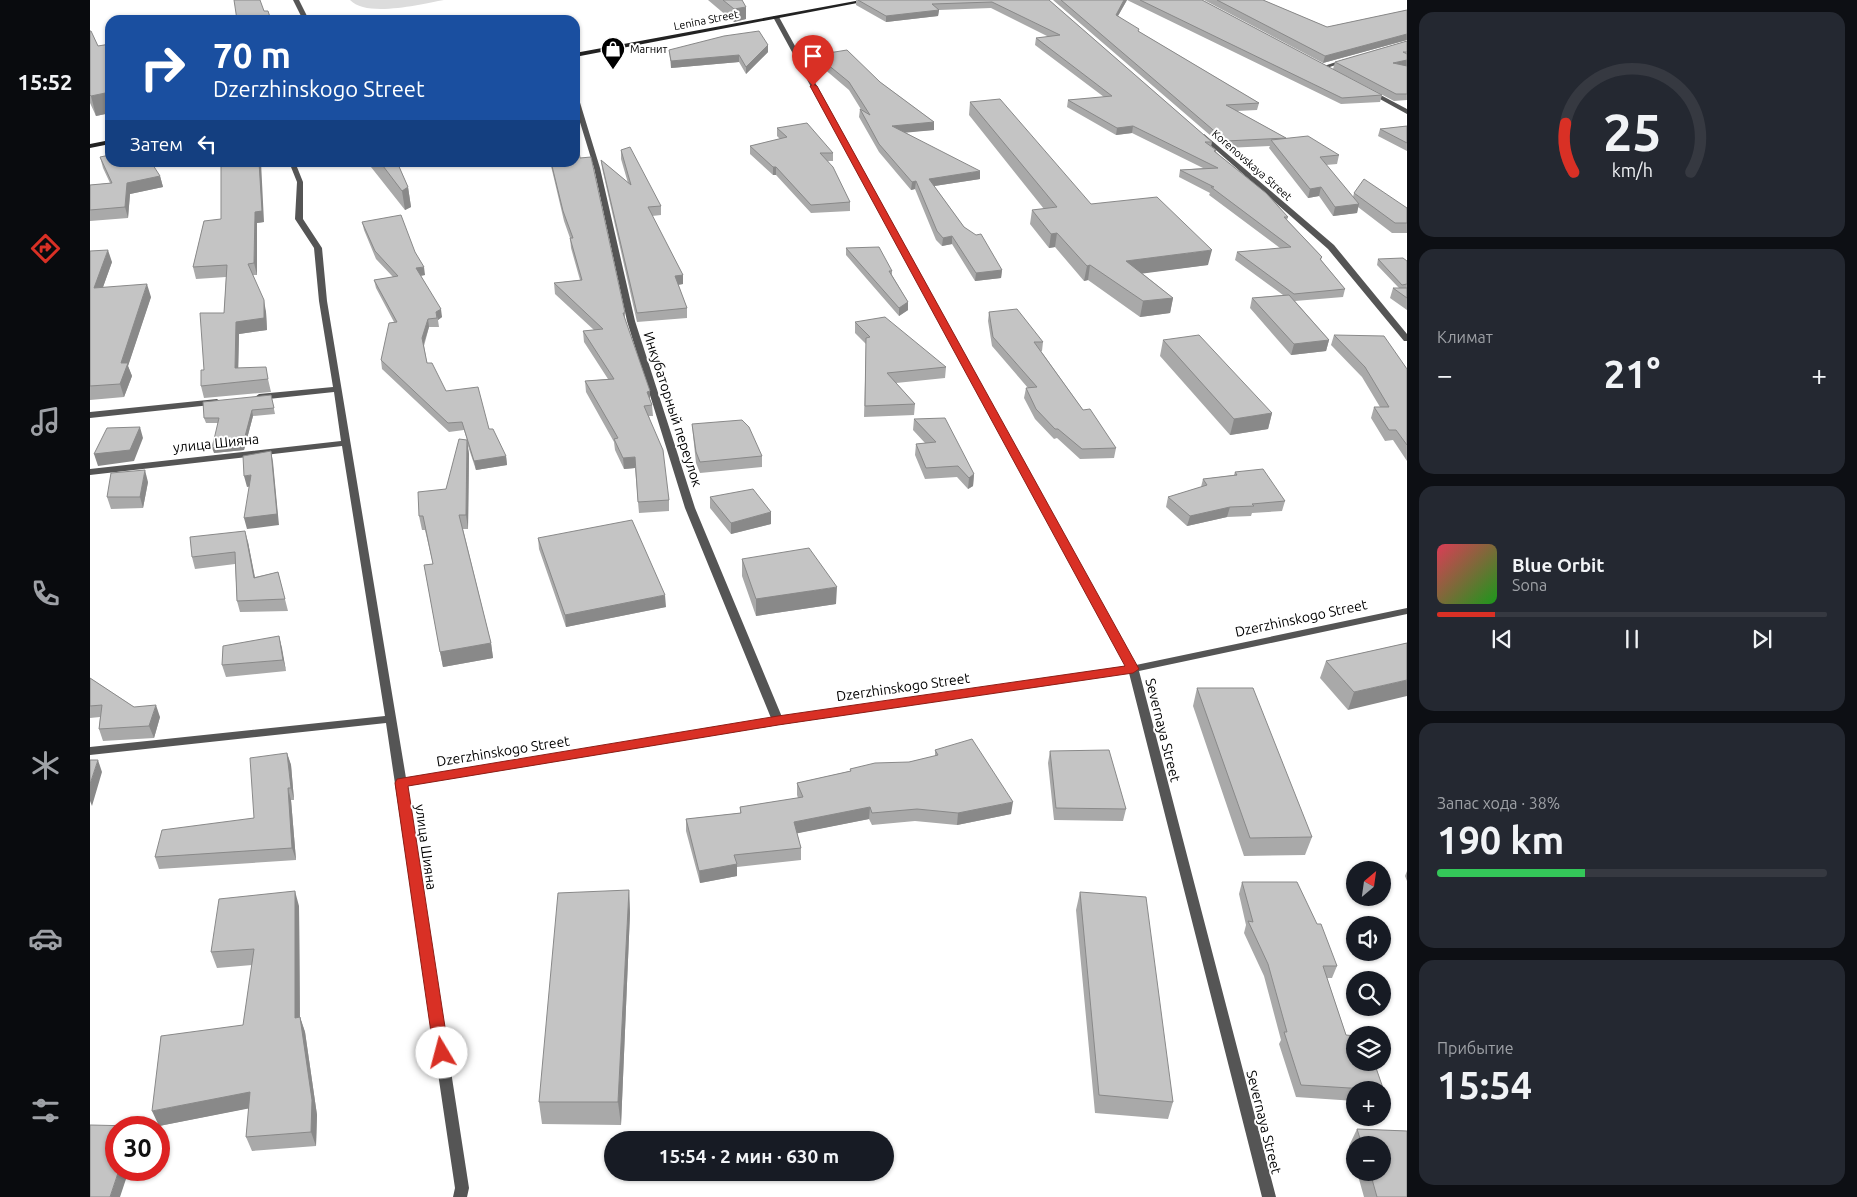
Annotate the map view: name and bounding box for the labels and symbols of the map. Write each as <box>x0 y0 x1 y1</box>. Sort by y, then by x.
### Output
street label: Lenina Street <box>673 8 740 32</box>
pin <box>792 35 834 86</box>
shop icon: Магнит <box>600 36 626 70</box>
place label: Магнит <box>630 43 668 55</box>
street label: Korenovskaya Street <box>1210 127 1295 203</box>
street label: Инкубаторный переулок <box>640 329 706 489</box>
street label: улица Шияна <box>172 431 260 455</box>
street label: Dzerzhinskogo Street <box>1233 596 1369 640</box>
street label: Dzerzhinskogo Street <box>835 670 971 704</box>
street label: Severnaya Street <box>1142 676 1184 784</box>
street label: Dzerzhinskogo Street <box>435 732 571 769</box>
street label: улица Шияна <box>412 803 440 891</box>
north arrow <box>1346 861 1391 906</box>
position arrow <box>415 1026 467 1078</box>
street label: Severnaya Street <box>1243 1068 1285 1176</box>
speed limit sign: 30 <box>105 1116 170 1181</box>

